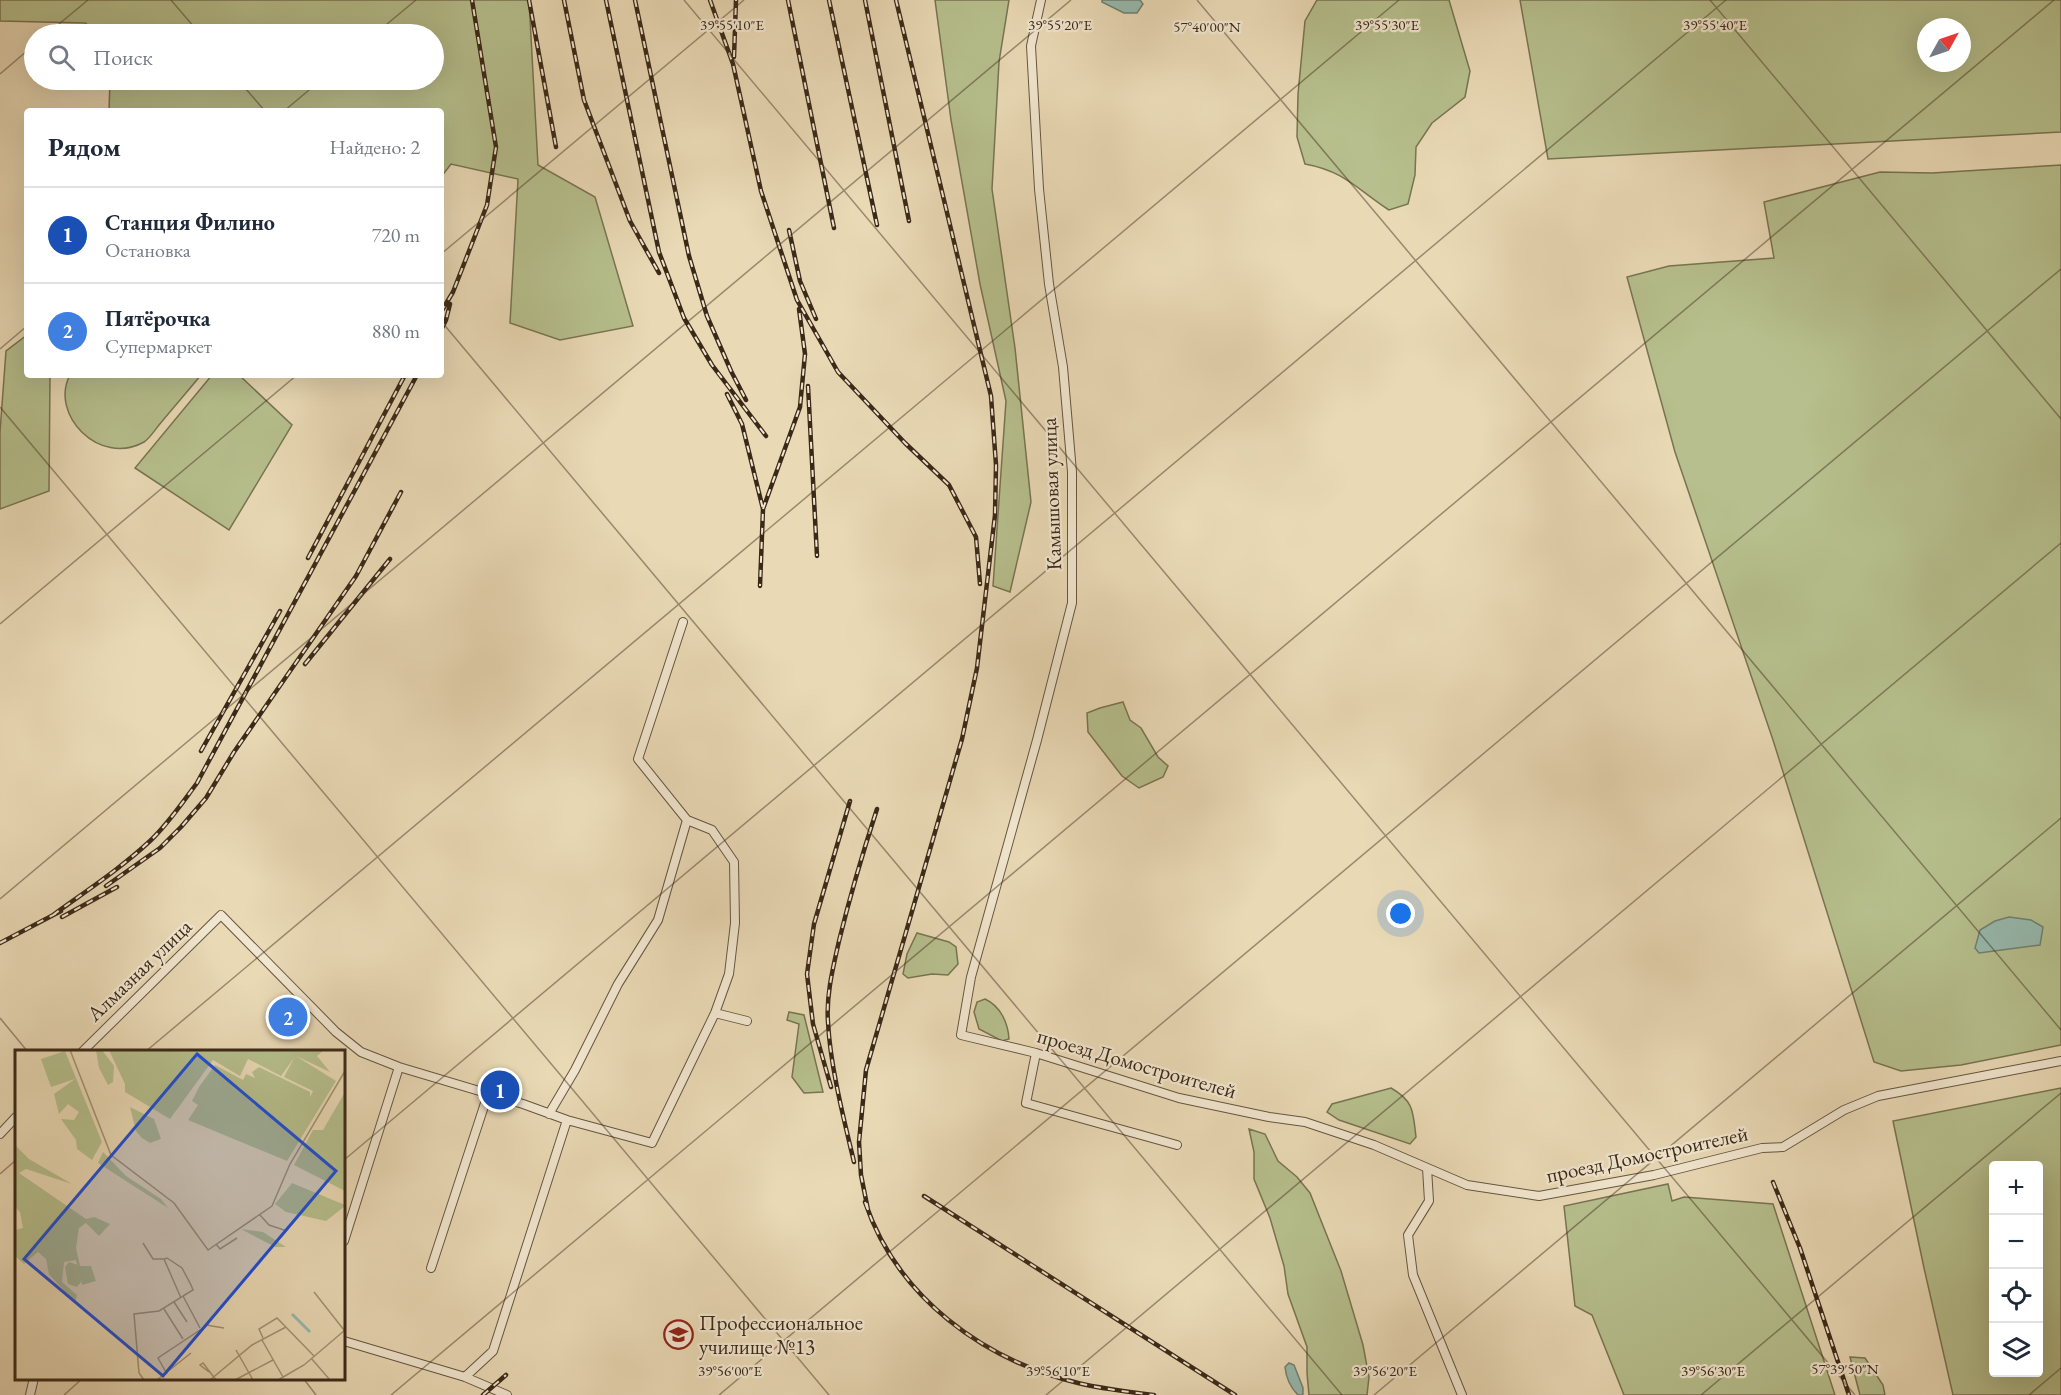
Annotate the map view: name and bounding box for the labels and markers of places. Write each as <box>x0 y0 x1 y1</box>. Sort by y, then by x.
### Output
pin: 2 <box>268 994 308 1040</box>
pin: 1 <box>480 1068 520 1112</box>
place label: Профессиональное училище №13 <box>699 1309 863 1360</box>
school or university icon: Профессиональное училище №13 <box>662 1318 694 1350</box>

